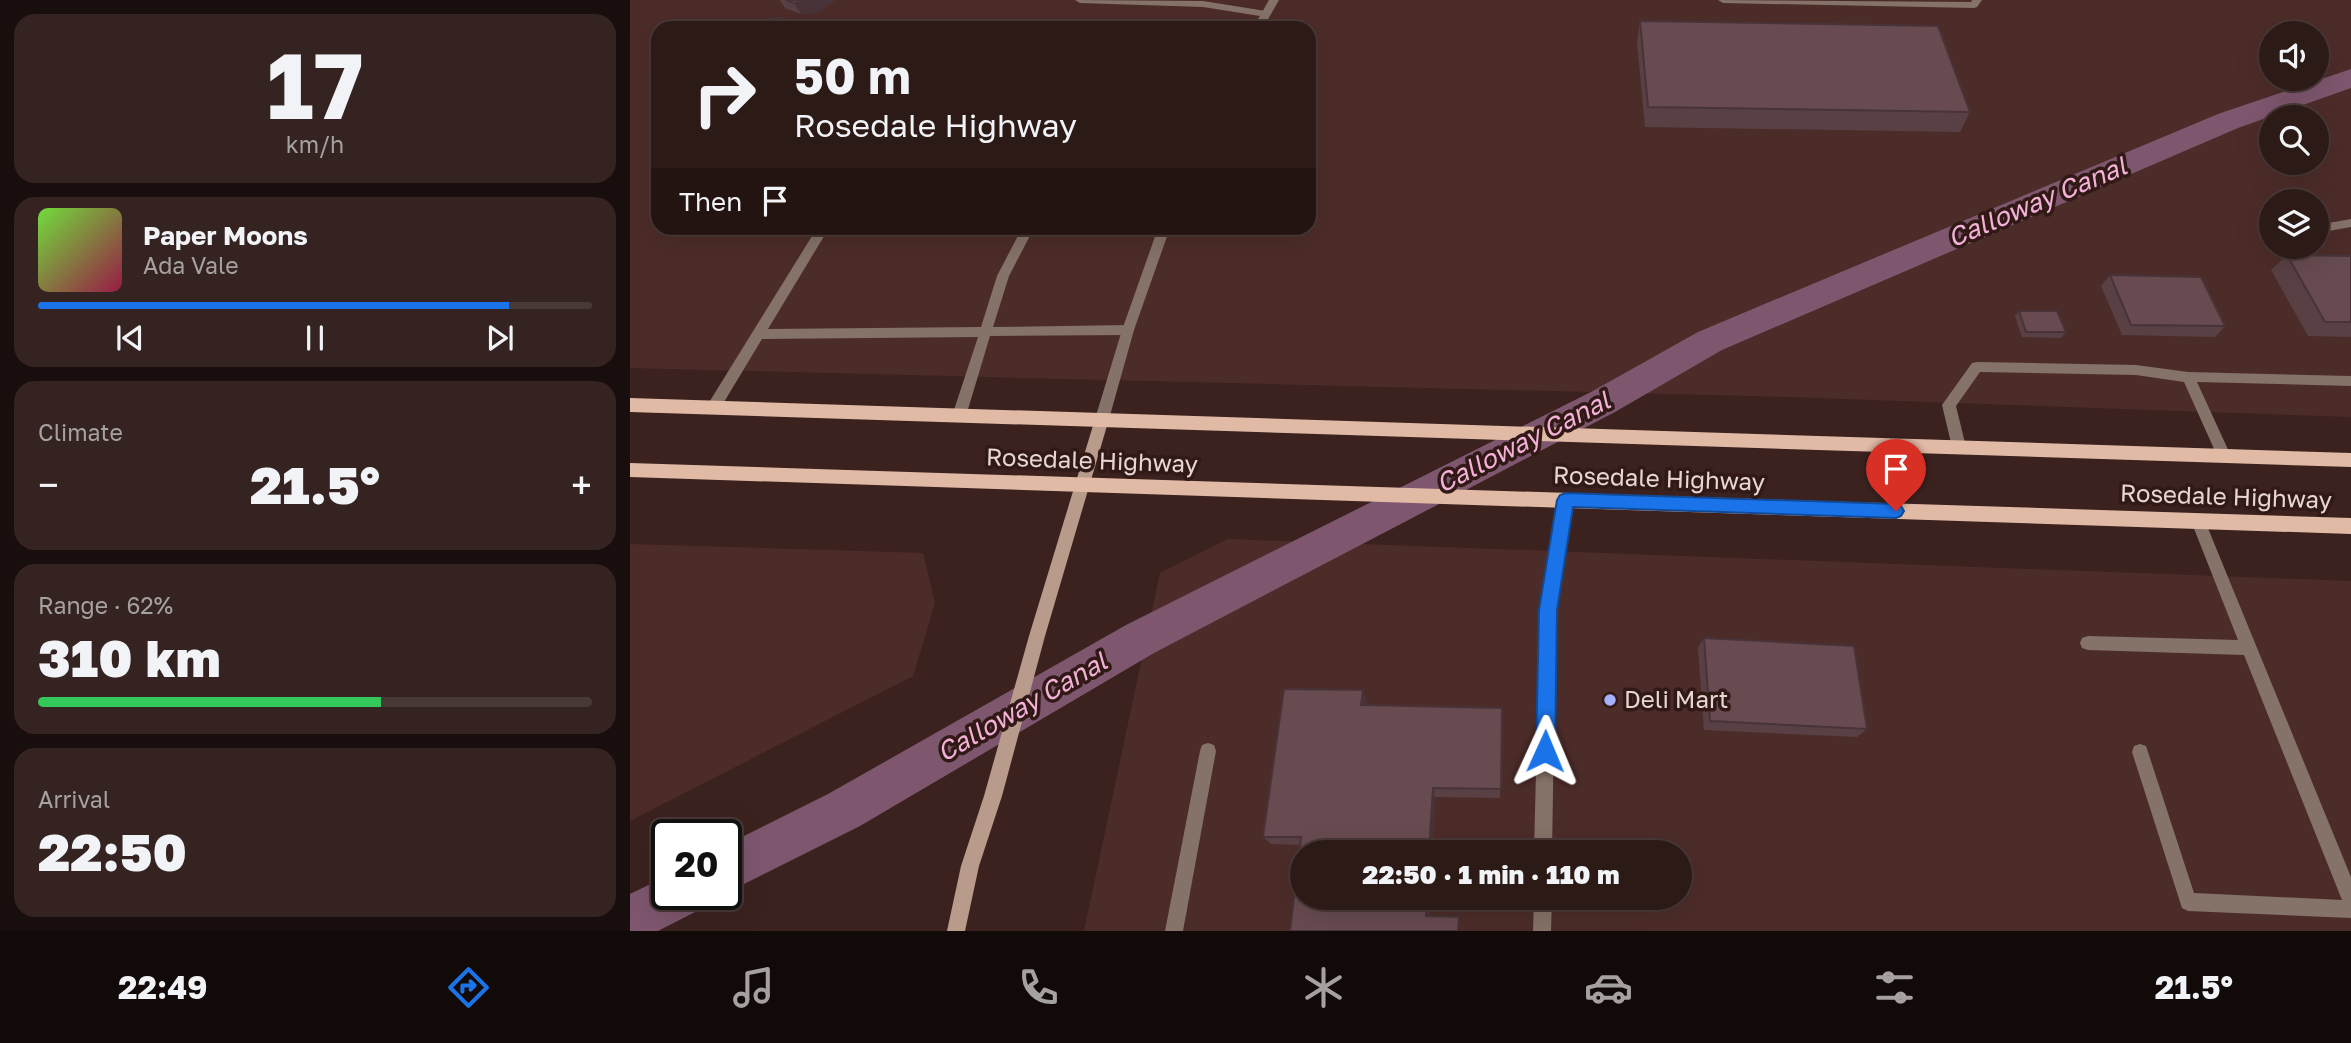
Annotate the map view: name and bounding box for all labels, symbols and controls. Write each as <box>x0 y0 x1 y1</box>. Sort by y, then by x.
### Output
map controls <box>2259 21 2329 259</box>
button: sound <box>2259 21 2329 91</box>
text: 17 <box>267 30 363 139</box>
text: 50 m <box>794 46 911 105</box>
icon: right <box>679 49 770 140</box>
button: search <box>2259 105 2329 175</box>
text: Rosedale Highway <box>794 106 1077 144</box>
text: km/h <box>286 130 344 158</box>
water label: Calloway Canal <box>1943 149 2132 253</box>
icon: arrive <box>756 182 794 220</box>
text: Then <box>679 186 742 217</box>
button: layers <box>2259 189 2329 259</box>
text: Paper Moons <box>143 220 308 251</box>
text: Ada Vale <box>143 251 239 279</box>
icon: previous <box>111 319 149 357</box>
icon: pause <box>296 319 334 357</box>
icon: next <box>481 319 519 357</box>
water label: Calloway Canal <box>1431 384 1616 499</box>
text: Climate <box>38 418 123 446</box>
pin <box>1866 439 1926 511</box>
street label: Rosedale Highway <box>985 441 1199 478</box>
icon: arrive <box>1877 450 1915 488</box>
text: 21.5° <box>250 453 380 515</box>
street label: Rosedale Highway <box>1552 459 1766 496</box>
text: − <box>38 462 59 507</box>
text: + <box>571 462 592 507</box>
street label: Rosedale Highway <box>2119 477 2333 514</box>
text: Range · 62% <box>38 591 173 619</box>
text: 310 km <box>38 626 221 688</box>
water label: Calloway Canal <box>931 644 1114 768</box>
place label: Deli Mart <box>1624 684 1728 713</box>
marker: Deli Mart <box>1602 692 1618 708</box>
position arrow <box>1508 714 1582 788</box>
text: Arrival <box>38 785 110 813</box>
speed limit sign: 20 <box>651 819 742 910</box>
text: 22:50 <box>38 820 187 882</box>
text: 22:50 · 1 min · 110 m <box>1362 859 1620 890</box>
icon: directions <box>444 963 493 1012</box>
icon: music <box>729 963 778 1012</box>
icon: phone <box>1014 963 1063 1012</box>
icon: climate <box>1299 963 1348 1012</box>
icon: car <box>1584 963 1633 1012</box>
icon: filters <box>1870 963 1919 1012</box>
text: 22:49 <box>118 968 208 1006</box>
text: 21.5° <box>2155 968 2233 1006</box>

